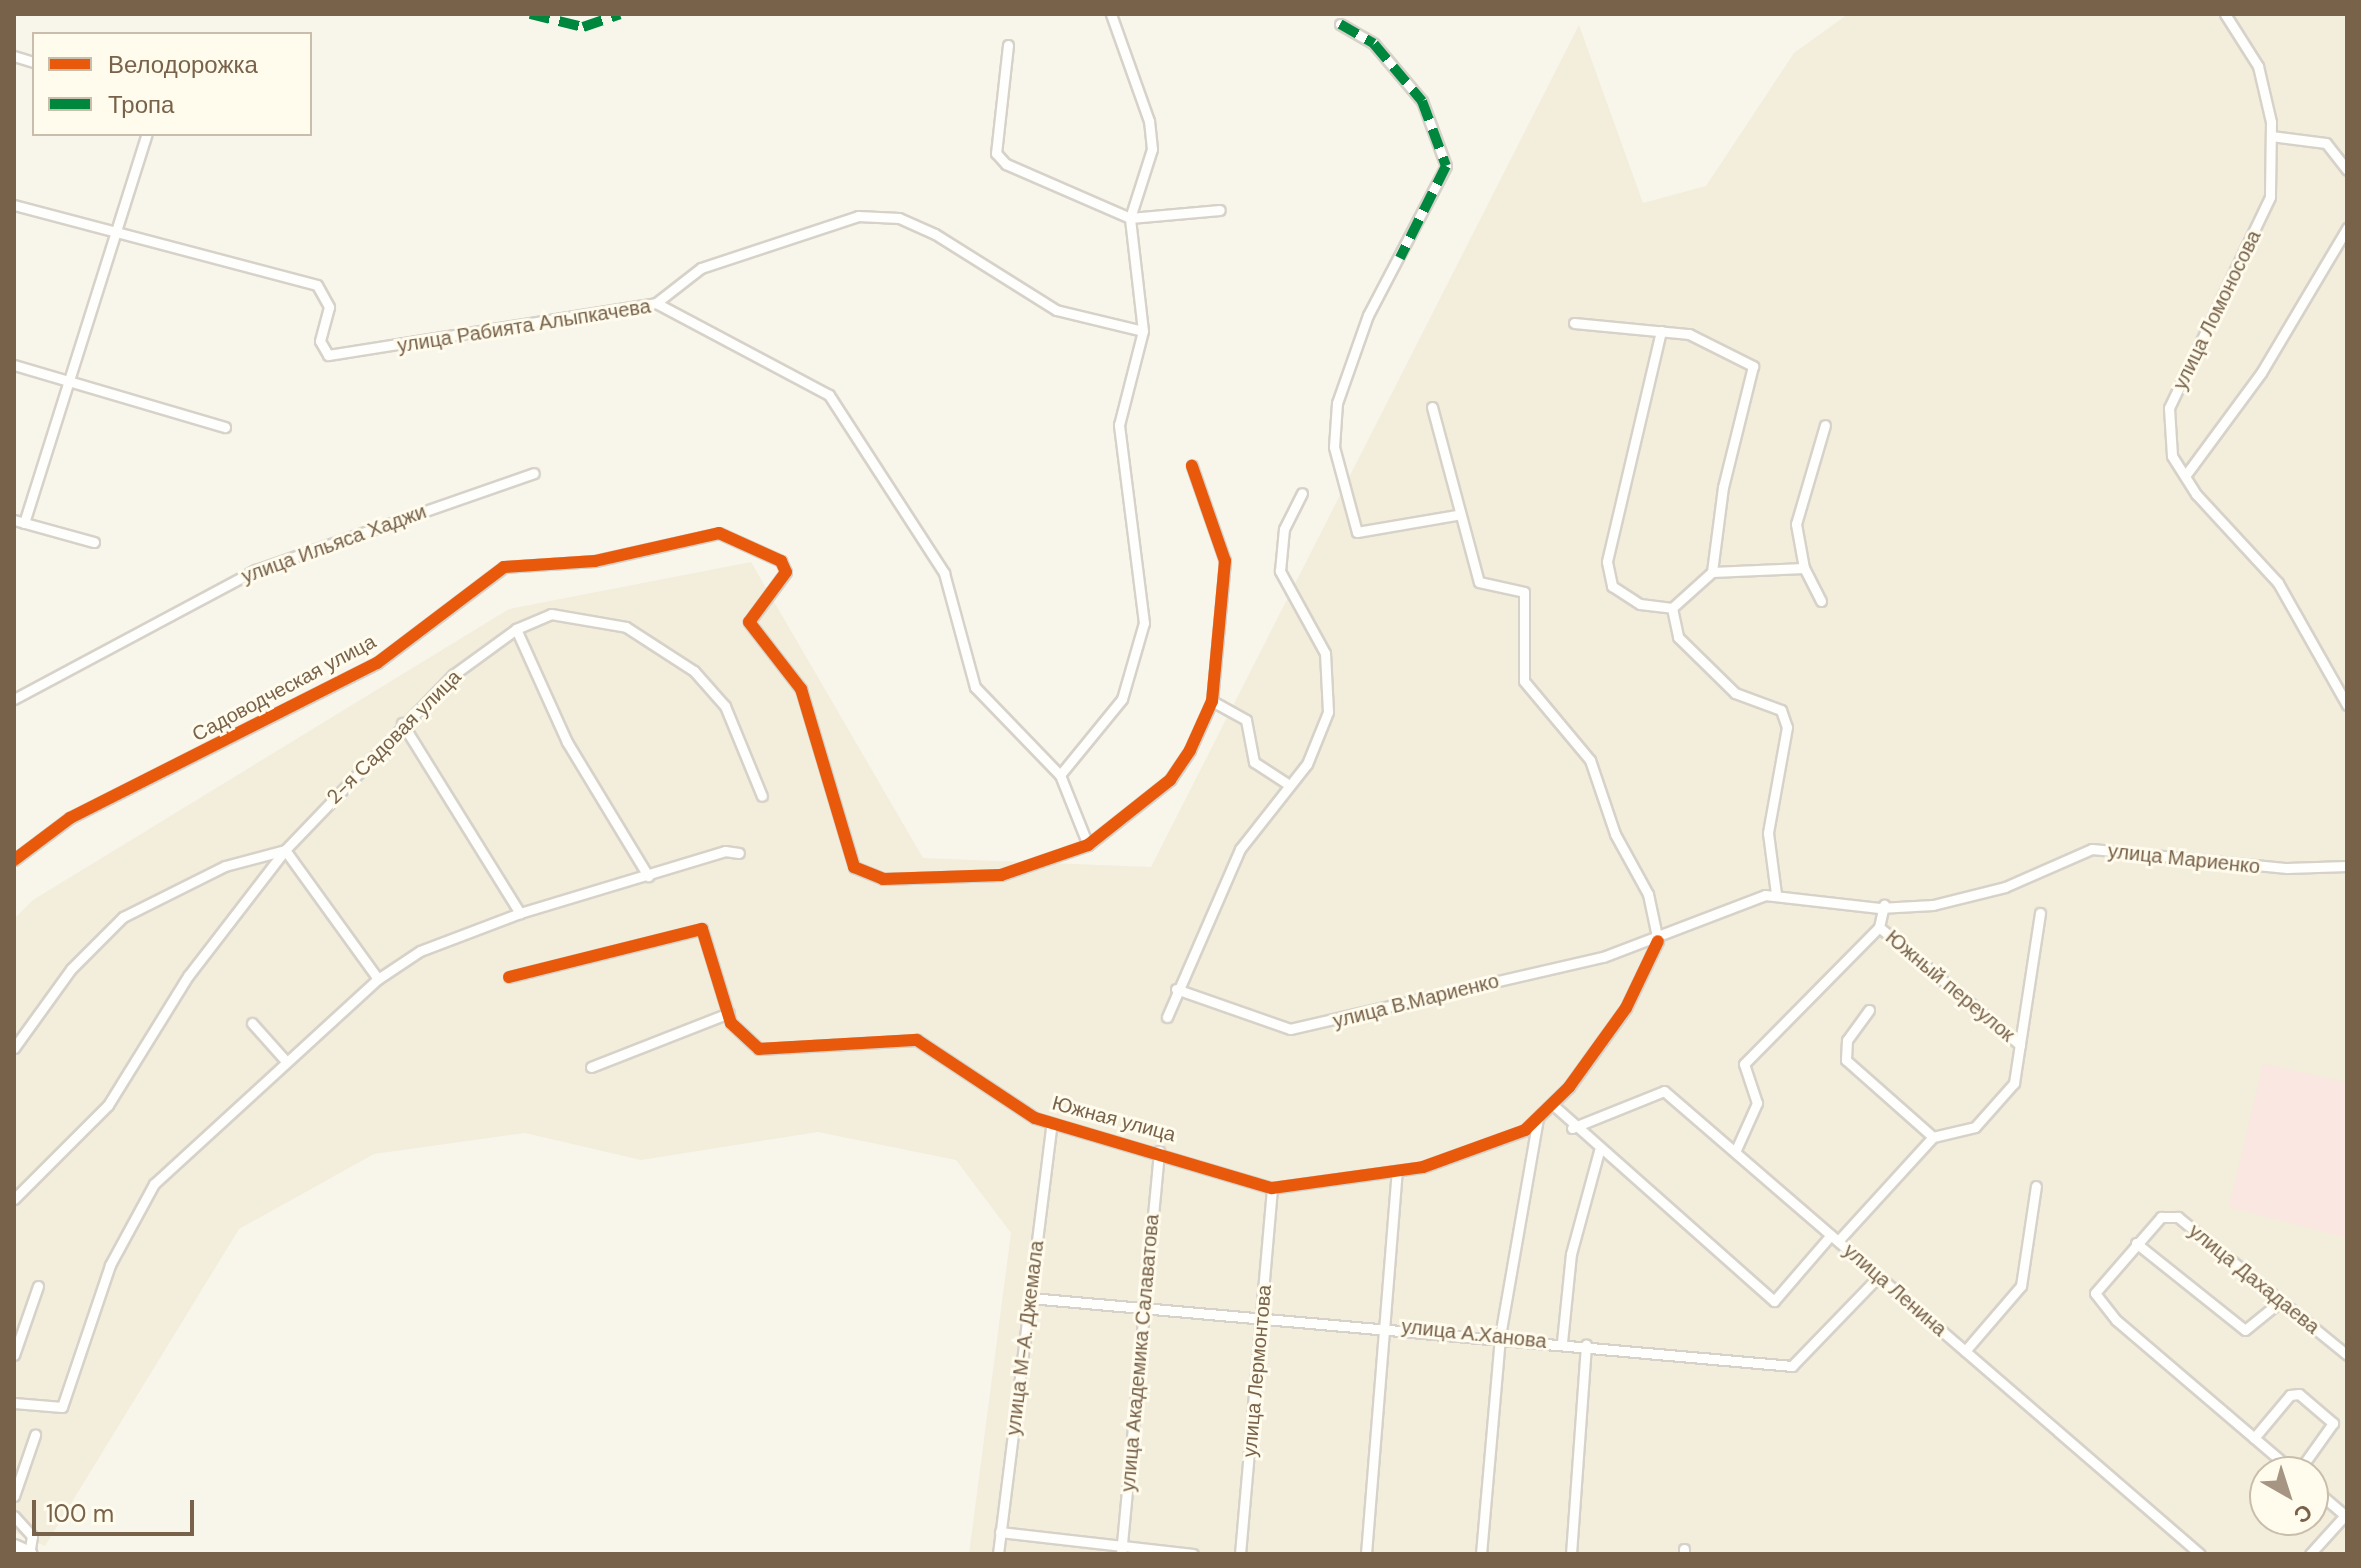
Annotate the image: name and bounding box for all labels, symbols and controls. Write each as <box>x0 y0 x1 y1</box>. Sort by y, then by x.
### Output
legend <box>32 32 312 136</box>
text: Велодорожка <box>108 49 258 80</box>
text: Тропа <box>108 89 174 120</box>
street label: улица Ломоносова <box>2168 226 2266 394</box>
street label: улица Рабията Алыпкачева <box>396 294 652 358</box>
street label: улица Ильяса Хаджи <box>238 499 430 589</box>
street label: Садоводческая улица <box>188 629 380 747</box>
street label: 2-я Садовая улица <box>322 665 466 809</box>
street label: улица Мариенко <box>2107 839 2261 879</box>
street label: Южный переулок <box>1881 925 2019 1047</box>
street label: улица В.Мариенко <box>1331 969 1501 1033</box>
street label: Южная улица <box>1050 1091 1178 1147</box>
street label: улица Академика Салаватова <box>1116 1213 1164 1493</box>
street label: улица Дахадаева <box>2184 1219 2324 1339</box>
street label: улица М-А. Джемала <box>1001 1239 1049 1437</box>
street label: улица Ленина <box>1838 1239 1952 1341</box>
street label: улица Лермонтова <box>1237 1284 1277 1458</box>
street label: улица А.Ханова <box>1400 1314 1548 1354</box>
north arrow <box>2249 1456 2329 1536</box>
scale bar <box>36 1484 198 1534</box>
text: С <box>2288 1497 2318 1530</box>
text: 100 m <box>46 1498 114 1529</box>

